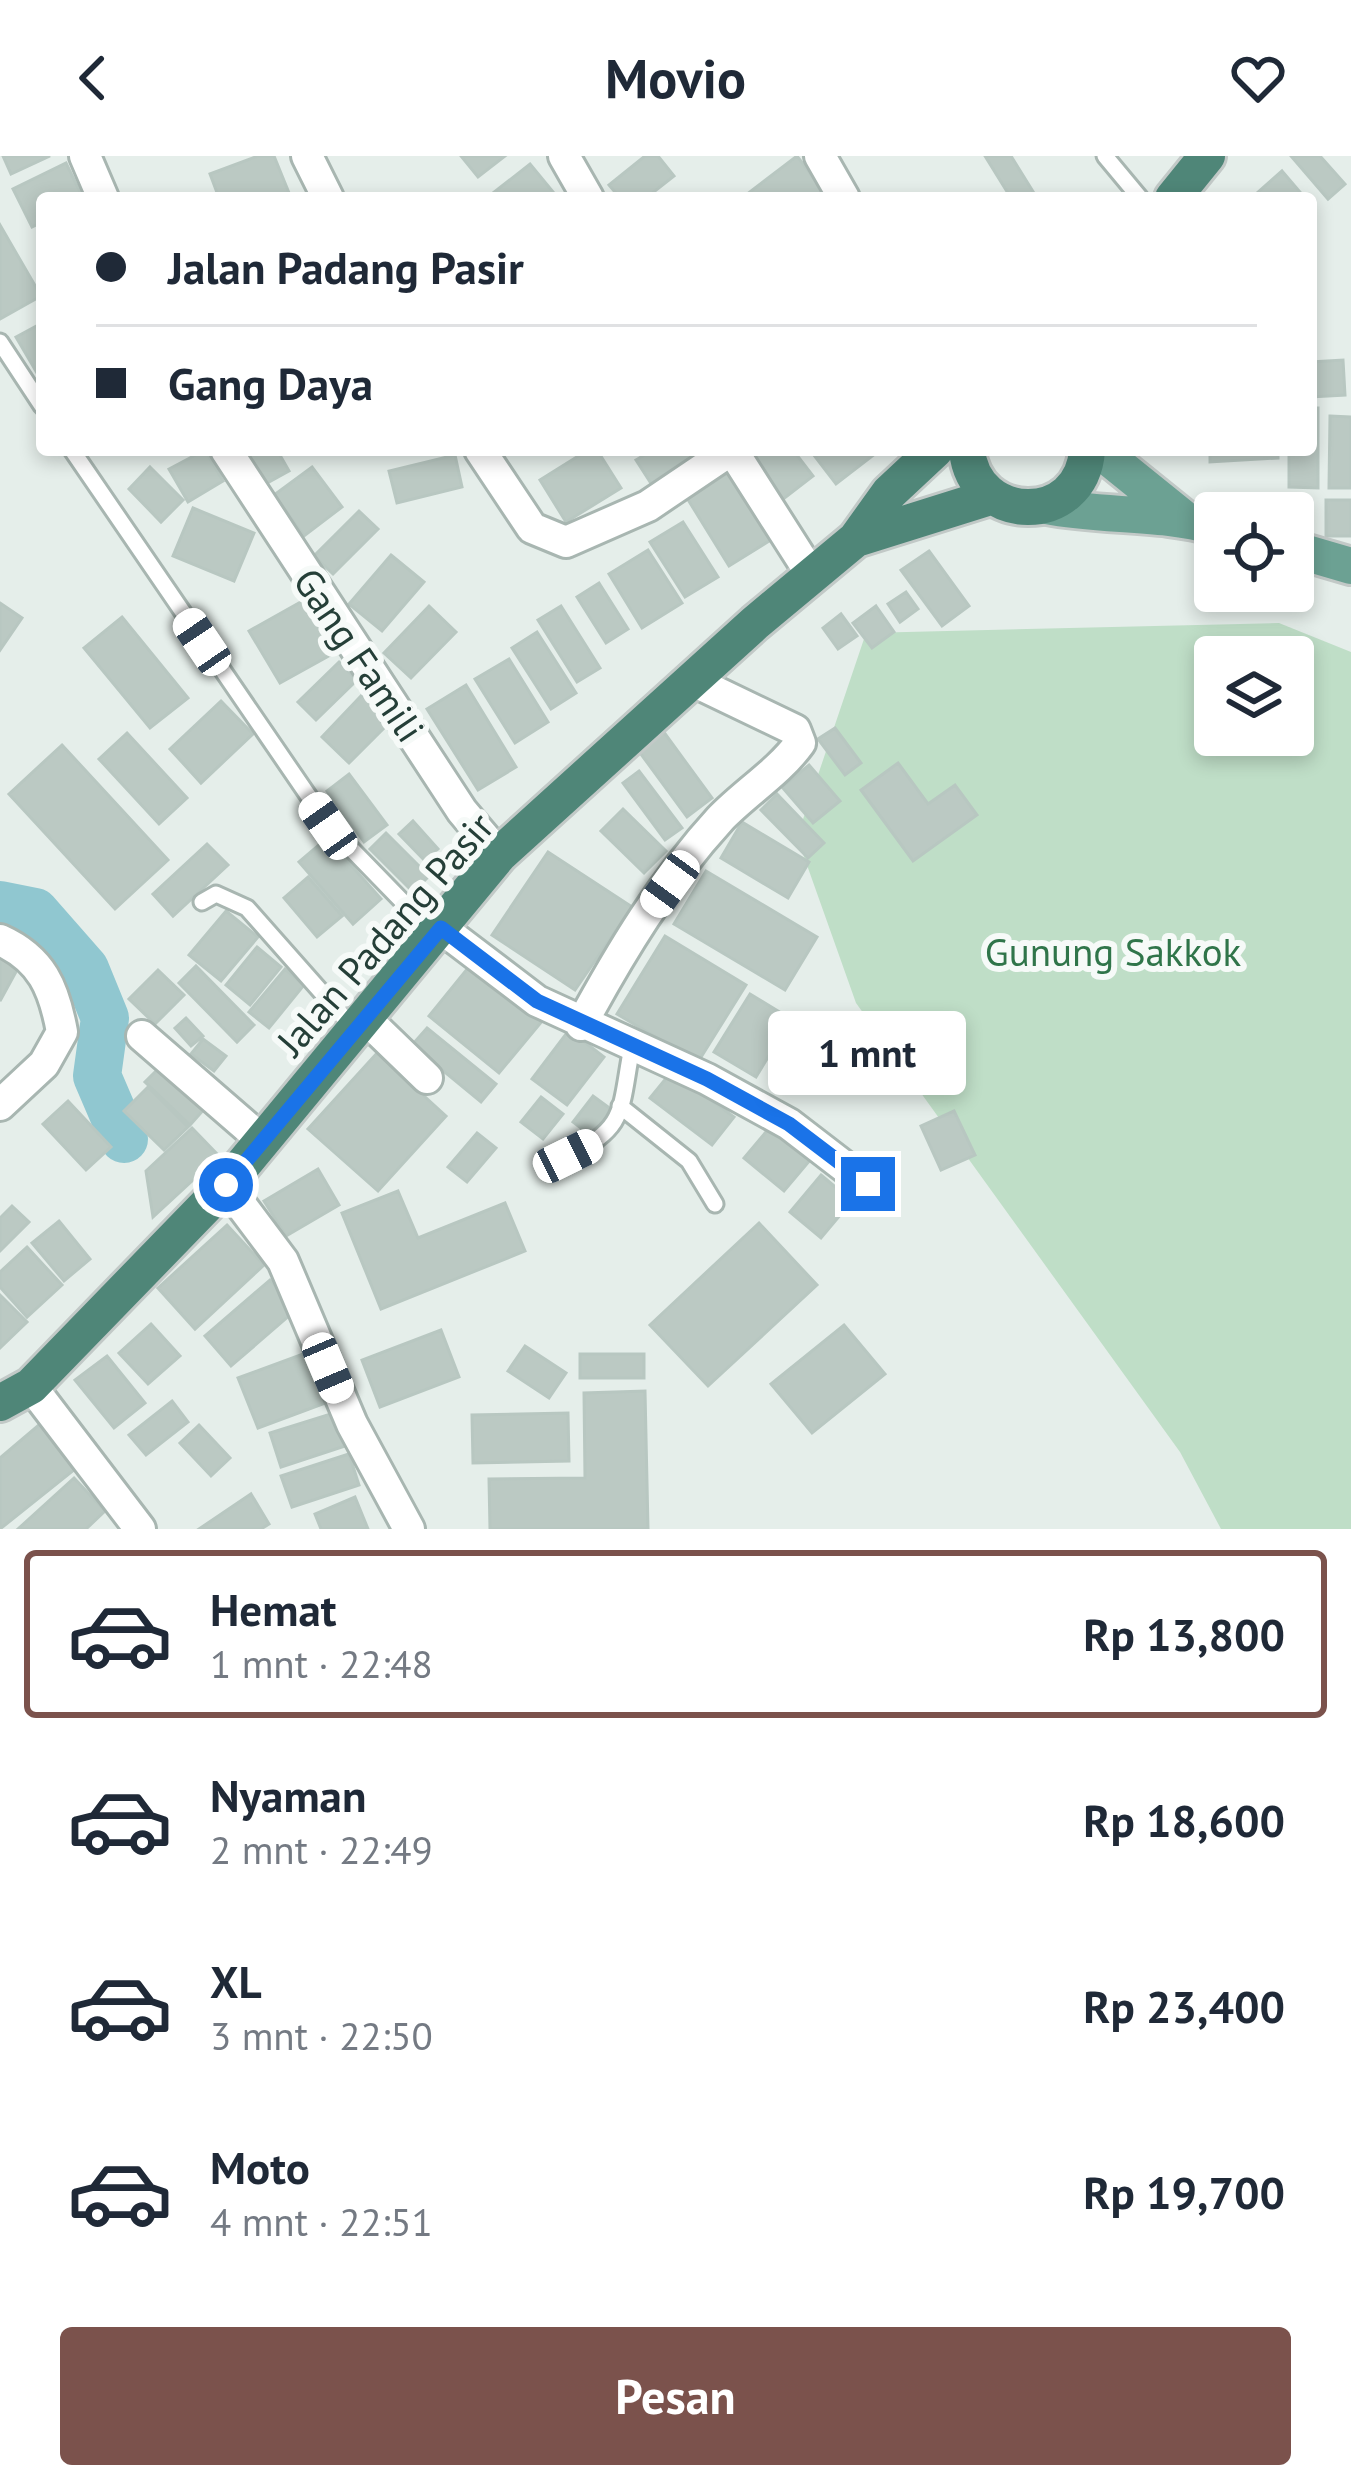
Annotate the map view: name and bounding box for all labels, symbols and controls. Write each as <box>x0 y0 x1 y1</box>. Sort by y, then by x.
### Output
text: Movio <box>605 43 746 113</box>
icon: back <box>60 45 126 111</box>
icon: heart <box>1225 45 1291 111</box>
text: Jalan Padang Pasir <box>168 238 524 296</box>
text: Gang Daya <box>168 354 373 412</box>
map controls <box>1194 492 1314 756</box>
button: locate <box>1194 492 1314 612</box>
street label: Gang Famili <box>283 558 436 752</box>
car <box>167 602 237 682</box>
button: layers <box>1194 636 1314 756</box>
car <box>293 786 363 866</box>
street label: Jalan Padang Pasir <box>264 802 504 1067</box>
car <box>634 844 706 924</box>
park label: Gunung Sakkok <box>985 926 1242 977</box>
callout: 1 mnt <box>769 1010 967 1094</box>
text: 1 mnt <box>818 1027 916 1078</box>
car <box>528 1124 608 1188</box>
route end <box>841 1157 895 1211</box>
route start <box>199 1158 253 1212</box>
car <box>297 1328 359 1408</box>
icon: car <box>66 1580 174 1688</box>
text: Hemat <box>210 1580 336 1638</box>
text: Rp 13,800 <box>1083 1605 1285 1663</box>
text: 1 mnt · 22:48 <box>210 1638 433 1689</box>
icon: car <box>66 1766 174 1874</box>
text: Nyaman <box>210 1766 366 1824</box>
text: Rp 18,600 <box>1083 1791 1285 1849</box>
text: 2 mnt · 22:49 <box>210 1824 433 1875</box>
icon: car <box>66 1952 174 2060</box>
text: XL <box>210 1952 262 2010</box>
text: Rp 23,400 <box>1083 1977 1285 2035</box>
text: 3 mnt · 22:50 <box>210 2010 433 2061</box>
icon: car <box>66 2138 174 2246</box>
text: Moto <box>210 2138 310 2196</box>
text: Rp 19,700 <box>1083 2163 1285 2221</box>
text: 4 mnt · 22:51 <box>210 2196 433 2247</box>
button: Pesan <box>60 2327 1291 2465</box>

